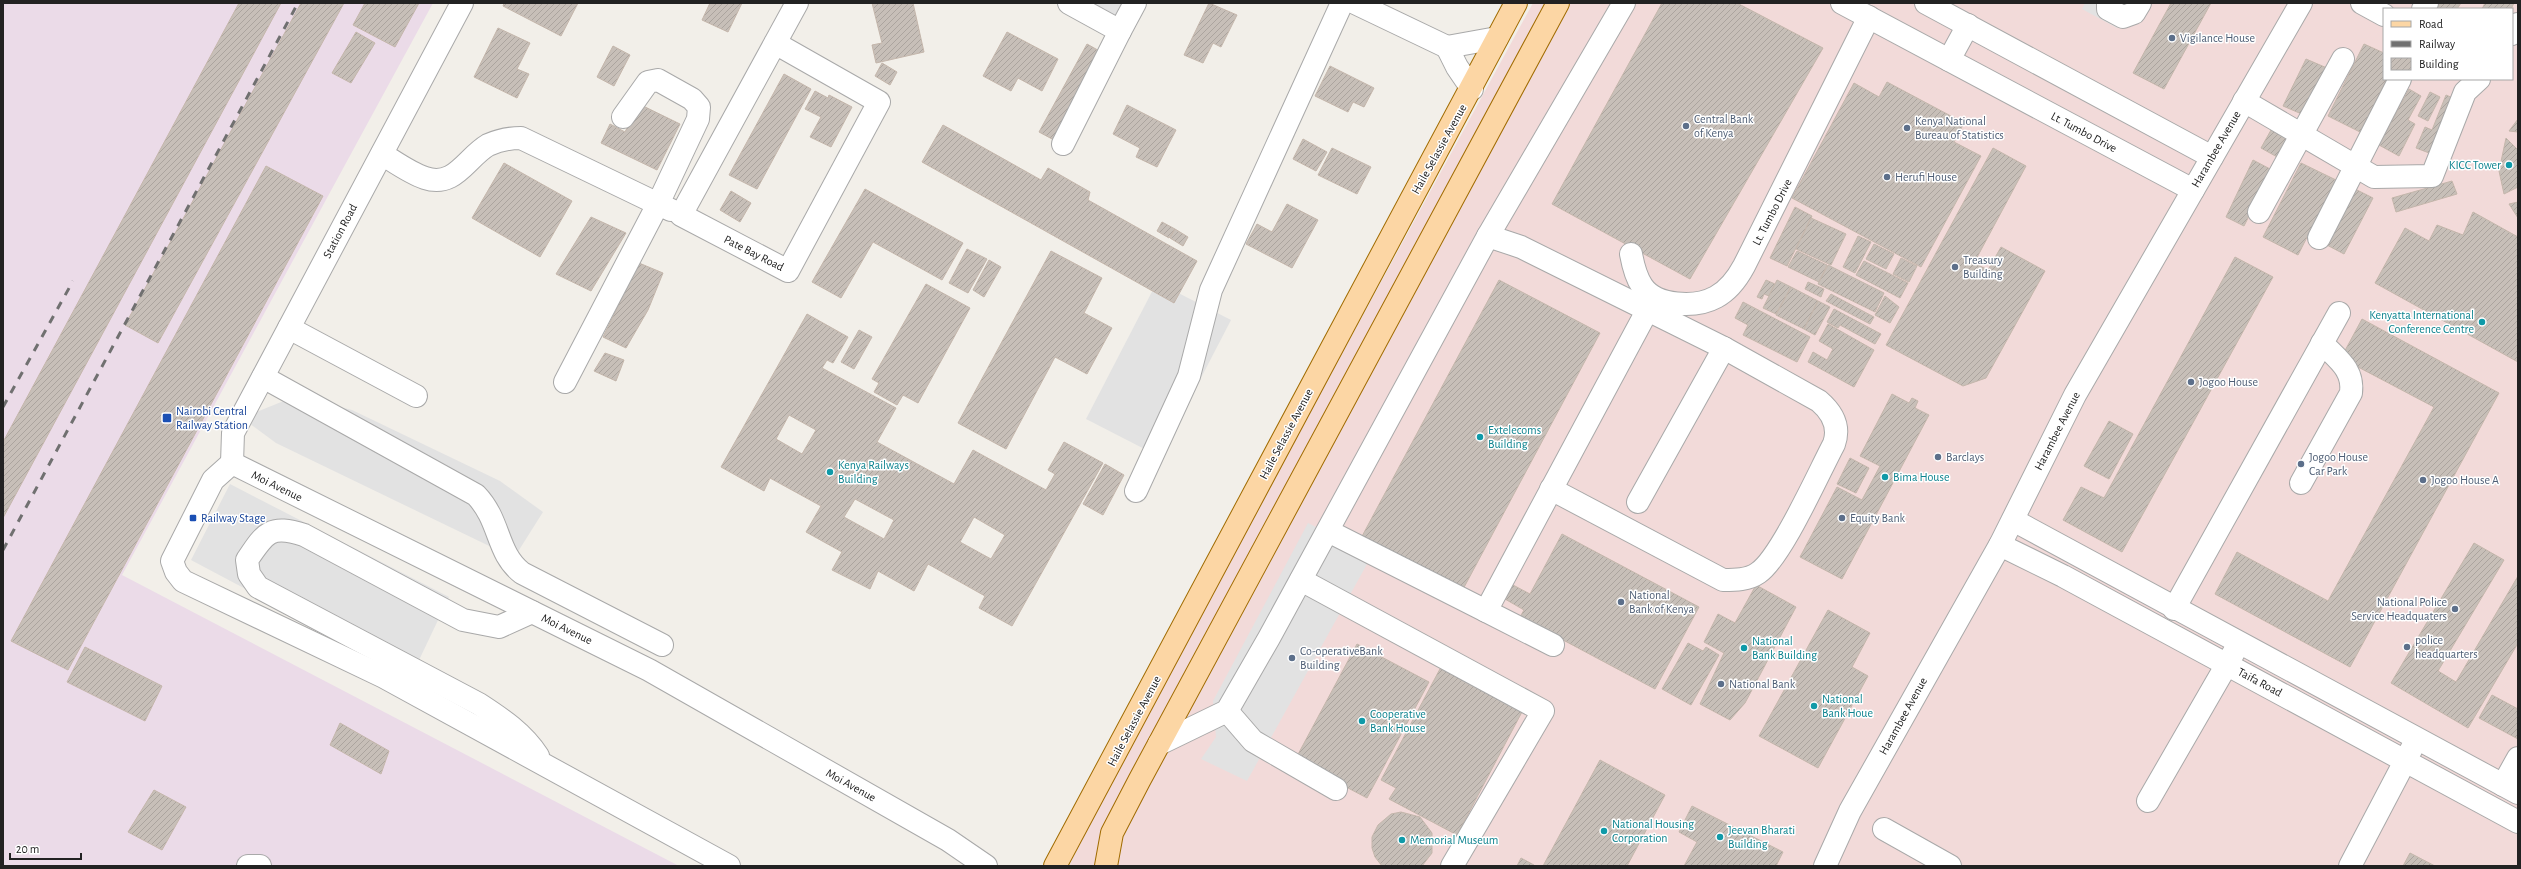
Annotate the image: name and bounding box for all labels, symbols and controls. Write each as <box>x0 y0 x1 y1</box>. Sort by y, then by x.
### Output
legend <box>2383 8 2513 80</box>
text: Road <box>2419 18 2443 30</box>
place label: Vigilance House <box>2180 32 2255 44</box>
marker: Vigilance House <box>2167 33 2177 43</box>
text: Railway <box>2419 38 2455 51</box>
text: Building <box>2419 58 2459 70</box>
street label: Haile Selassie Avenue <box>1409 102 1469 196</box>
street label: Harambee Avenue <box>2189 109 2243 189</box>
street label: Lt. Tumbo Drive <box>2049 110 2119 154</box>
place label: Central Bank of Kenya <box>1694 113 1754 140</box>
place label: Kenya National Bureau of Statistics <box>1915 115 2004 141</box>
marker: Central Bank of Kenya <box>1681 121 1691 131</box>
marker: Kenya National Bureau of Statistics <box>1902 123 1912 133</box>
place label: KICC Tower <box>2449 159 2501 171</box>
marker: KICC Tower <box>2504 160 2514 170</box>
place label: Herufi House <box>1895 171 1957 183</box>
marker: Herufi House <box>1882 172 1892 182</box>
street label: Lt. Tumbo Drive <box>1750 177 1794 247</box>
street label: Station Road <box>321 202 359 260</box>
street label: Pate Bay Road <box>722 233 786 274</box>
place label: Treasury Building <box>1963 254 2003 280</box>
marker: Treasury Building <box>1950 262 1960 272</box>
place label: Kenyatta International Conference Centre <box>2369 309 2474 335</box>
marker: Kenyatta International Conference Centre <box>2477 317 2487 327</box>
place label: Jogoo House <box>2199 376 2258 388</box>
marker: Jogoo House <box>2186 377 2196 387</box>
street label: Haile Selassie Avenue <box>1257 387 1315 481</box>
street label: Harambee Avenue <box>2032 390 2082 472</box>
place label: Nairobi Central Railway Station <box>176 405 248 432</box>
marker: Nairobi Central Railway Station <box>161 412 173 424</box>
place label: Extelecoms Building <box>1488 424 1541 450</box>
marker: Extelecoms Building <box>1475 432 1485 442</box>
place label: Barclays <box>1946 451 1984 464</box>
place label: Jogoo House Car Park <box>2309 451 2368 477</box>
marker: Barclays <box>1933 452 1943 462</box>
place label: Kenya Railways Building <box>838 459 909 485</box>
marker: Jogoo House Car Park <box>2296 459 2306 469</box>
marker: Kenya Railways Building <box>825 467 835 477</box>
street label: Moi Avenue <box>250 469 304 503</box>
place label: Bima House <box>1893 471 1949 483</box>
marker: Bima House <box>1880 472 1890 482</box>
place label: Jogoo House A <box>2431 474 2499 486</box>
marker: Jogoo House A <box>2418 475 2428 485</box>
place label: Railway Stage <box>201 512 266 525</box>
place label: Equity Bank <box>1850 512 1906 525</box>
marker: Railway Stage <box>188 513 198 523</box>
marker: Equity Bank <box>1837 513 1847 523</box>
place label: National Bank of Kenya <box>1629 589 1694 616</box>
place label: National Police Service Headquaters <box>2351 596 2447 622</box>
marker: National Bank of Kenya <box>1616 597 1626 607</box>
marker: National Police Service Headquaters <box>2450 604 2460 614</box>
street label: Moi Avenue <box>540 612 594 646</box>
place label: police headquarters <box>2415 634 2478 660</box>
place label: National Bank Building <box>1752 635 1817 661</box>
marker: police headquarters <box>2402 642 2412 652</box>
marker: National Bank Building <box>1739 643 1749 653</box>
place label: Co-operativeBank Building <box>1300 645 1383 671</box>
marker: Co-operativeBank Building <box>1287 653 1297 663</box>
street label: Taifa Road <box>2236 665 2284 699</box>
street label: Haile Selassie Avenue <box>1105 674 1163 768</box>
street label: Harambee Avenue <box>1877 675 1929 757</box>
place label: National Bank <box>1729 678 1796 690</box>
marker: National Bank <box>1716 679 1726 689</box>
place label: National Bank Houe <box>1822 693 1873 719</box>
marker: National Bank Houe <box>1809 701 1819 711</box>
place label: Cooperative Bank House <box>1370 708 1426 734</box>
marker: Cooperative Bank House <box>1357 716 1367 726</box>
street label: Moi Avenue <box>824 766 878 804</box>
place label: National Housing Corporation <box>1612 818 1694 844</box>
place label: Jeevan Bharati Building <box>1728 824 1795 850</box>
marker: National Housing Corporation <box>1599 826 1609 836</box>
marker: Jeevan Bharati Building <box>1715 832 1725 842</box>
place label: Memorial Museum <box>1410 834 1498 846</box>
scale bar <box>10 835 81 861</box>
marker: Memorial Museum <box>1397 835 1407 845</box>
text: 20 m <box>16 843 39 855</box>

